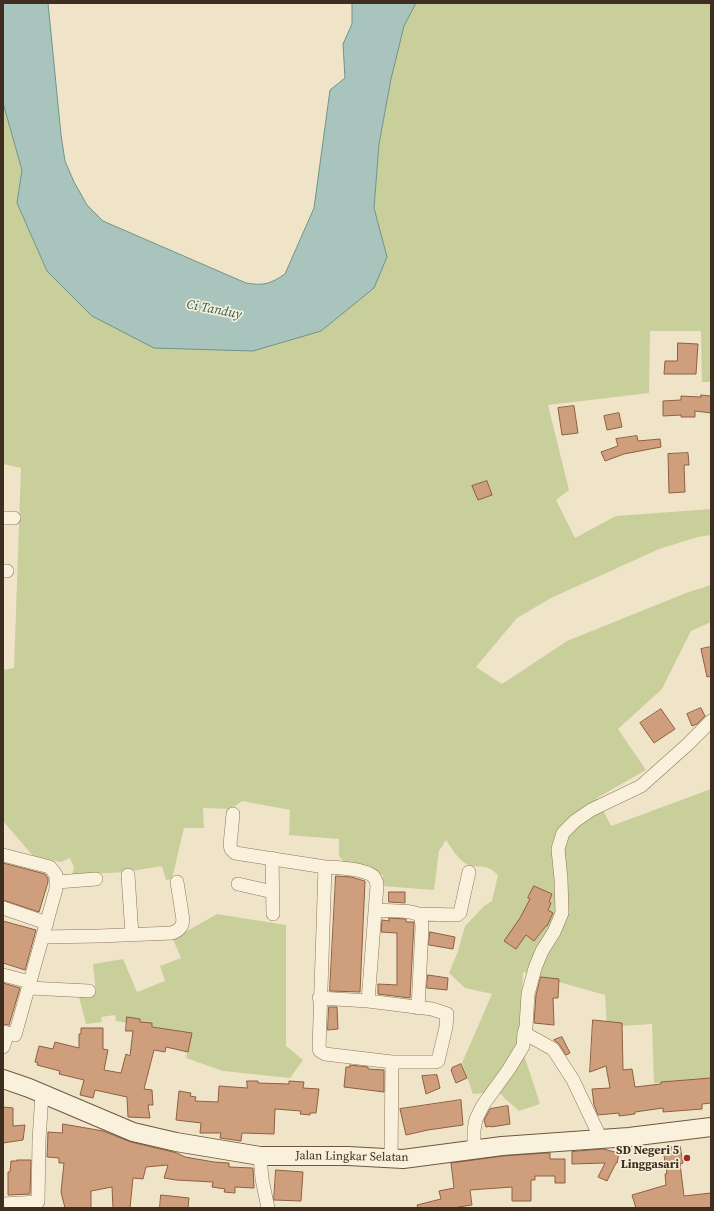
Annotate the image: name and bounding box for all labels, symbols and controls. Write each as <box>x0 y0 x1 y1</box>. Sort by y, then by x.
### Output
water label: Ci Tanduy <box>185 297 243 323</box>
place label: SD Negeri 5 Linggasari <box>616 1144 679 1172</box>
street label: Jalan Lingkar Selatan <box>295 1149 409 1165</box>
marker: SD Negeri 5 Linggasari <box>682 1153 692 1163</box>

